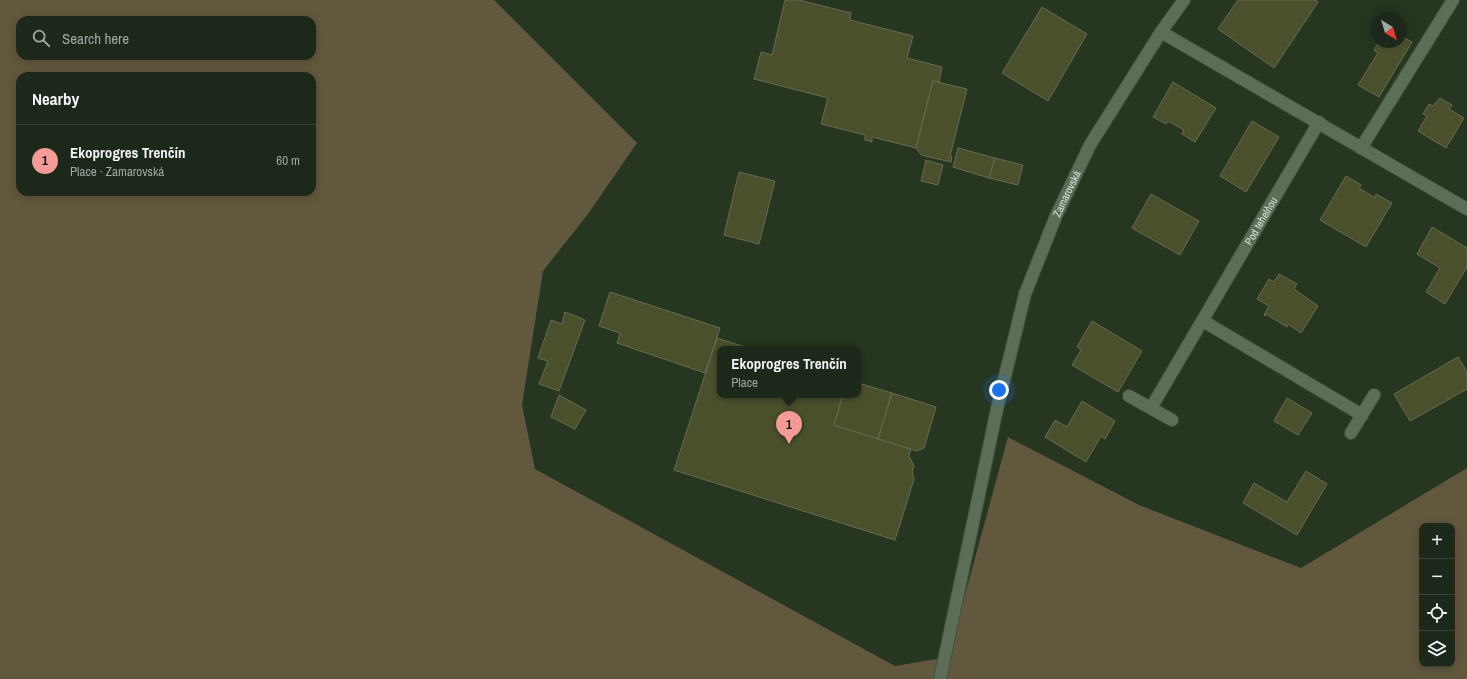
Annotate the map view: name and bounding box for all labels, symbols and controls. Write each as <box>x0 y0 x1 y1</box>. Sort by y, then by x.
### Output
north arrow <box>1371 12 1407 48</box>
search box <box>16 16 316 60</box>
icon: search <box>30 27 52 49</box>
text: Search here <box>62 28 129 49</box>
text: Nearby <box>32 87 79 110</box>
text: Ekoprogres Trenčín <box>70 142 186 163</box>
text: 1 <box>42 152 48 169</box>
text: 60 m <box>276 152 300 169</box>
text: Place · Zamarovská <box>70 163 164 180</box>
street label: Zamarovská <box>1050 168 1084 219</box>
street label: Pod tehelňou <box>1241 194 1280 247</box>
popup <box>717 346 861 398</box>
text: Ekoprogres Trenčín <box>731 353 847 374</box>
text: Place <box>731 374 758 391</box>
your location <box>989 380 1009 400</box>
pin: 1 <box>776 411 802 444</box>
map controls <box>1419 523 1455 667</box>
button: + <box>1419 523 1455 559</box>
button: − <box>1419 559 1455 595</box>
button: locate <box>1419 595 1455 631</box>
button: layers <box>1419 631 1455 667</box>

